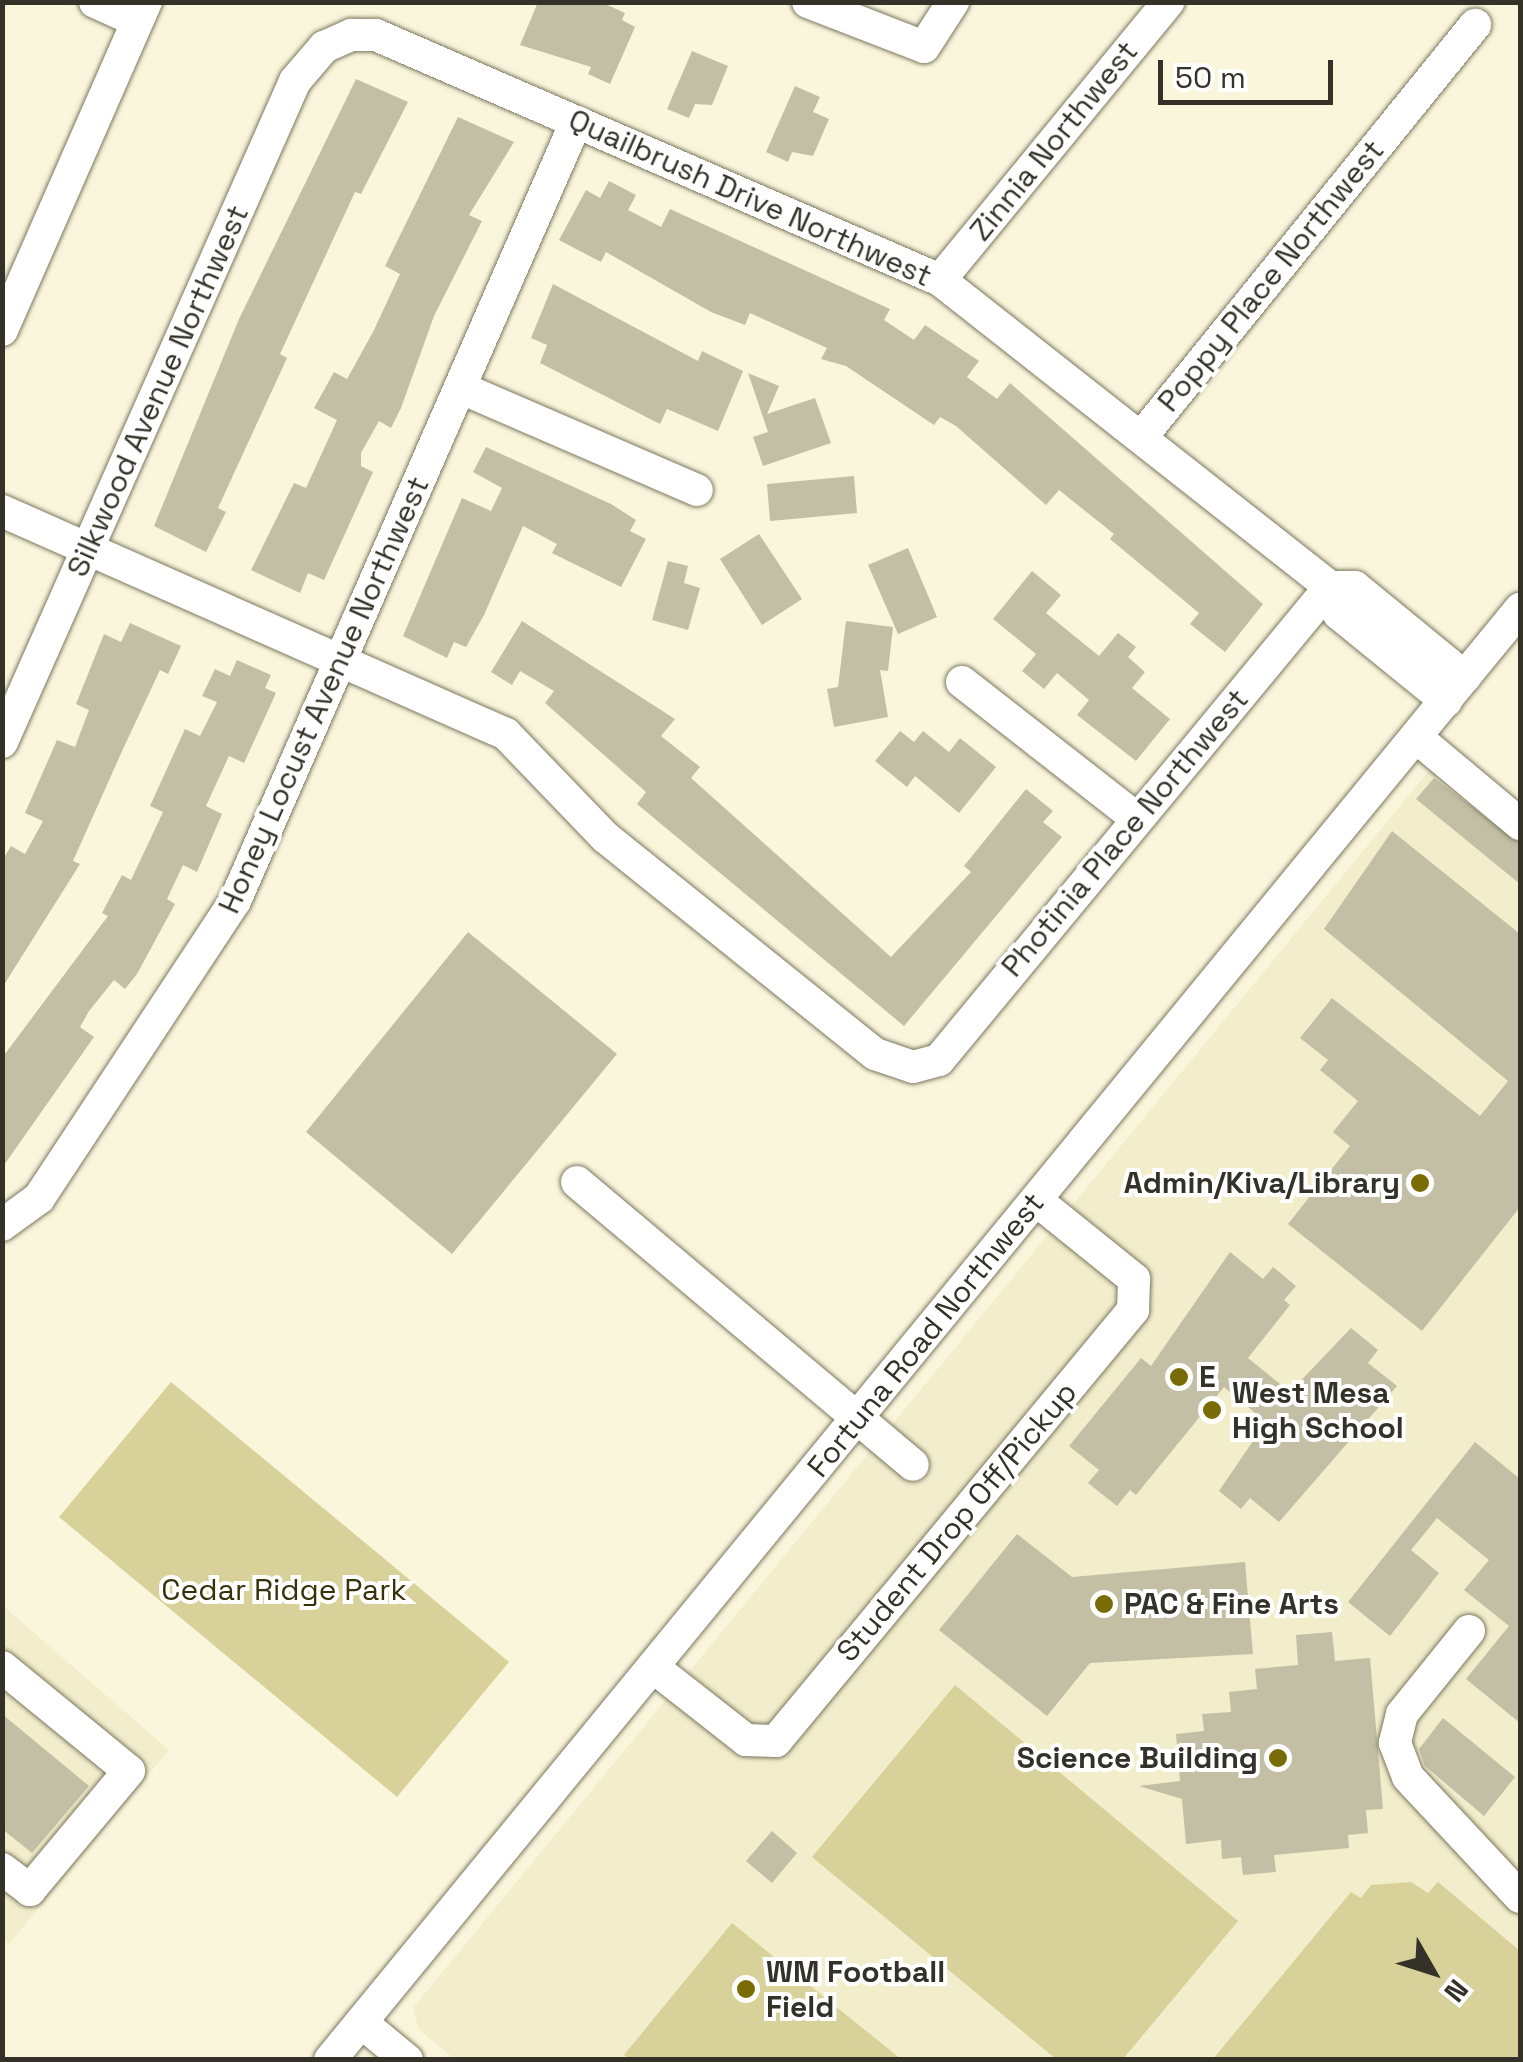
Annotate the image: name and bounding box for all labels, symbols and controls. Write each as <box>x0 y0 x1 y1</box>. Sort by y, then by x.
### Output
street label: Zinnia Northwest <box>963 34 1145 248</box>
scale bar <box>1163 40 1338 102</box>
text: 50 m <box>1175 58 1246 97</box>
street label: Quailbrush Drive Northwest <box>563 102 937 294</box>
street label: Poppy Place Northwest <box>1150 133 1392 419</box>
street label: Silkwood Avenue Northwest <box>60 199 256 583</box>
street label: Honey Locust Avenue Northwest <box>211 471 437 919</box>
street label: Photinia Place Northwest <box>994 682 1256 984</box>
place label: Admin/Kiva/Library <box>1124 1165 1400 1201</box>
marker: Admin/Kiva/Library <box>1409 1172 1431 1194</box>
street label: Fortuna Road Northwest <box>800 1186 1052 1484</box>
place label: E <box>1199 1359 1216 1395</box>
marker: E <box>1168 1366 1190 1388</box>
street label: Student Drop Off/Pickup <box>830 1375 1084 1669</box>
place label: West Mesa High School <box>1232 1375 1404 1446</box>
marker: West Mesa High School <box>1201 1399 1223 1421</box>
park label: Cedar Ridge Park <box>161 1572 407 1608</box>
place label: PAC & Fine Arts <box>1124 1586 1339 1622</box>
marker: PAC & Fine Arts <box>1093 1593 1115 1615</box>
place label: Science Building <box>1017 1740 1258 1776</box>
marker: Science Building <box>1267 1747 1289 1769</box>
north arrow <box>1383 1922 1483 2022</box>
place label: WM Football Field <box>766 1954 945 2024</box>
text: N <box>1436 1972 1476 2009</box>
marker: WM Football Field <box>735 1978 757 2000</box>

